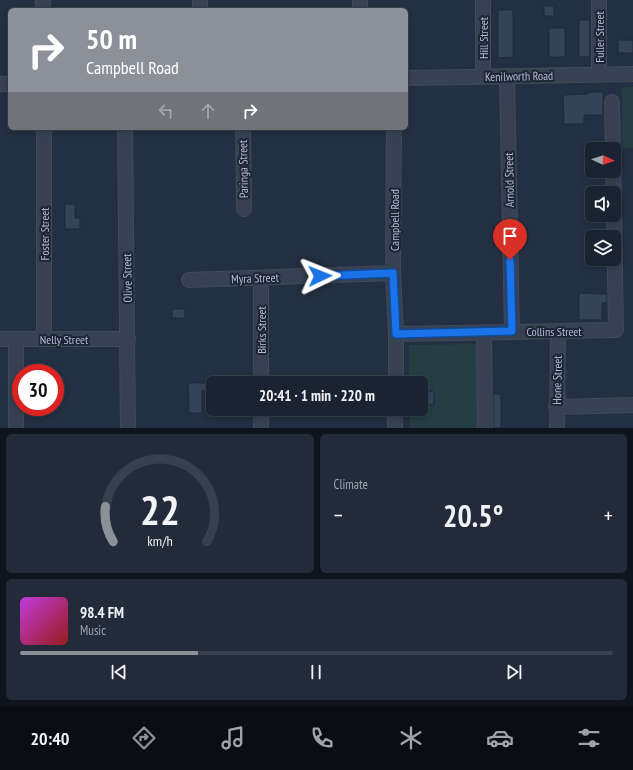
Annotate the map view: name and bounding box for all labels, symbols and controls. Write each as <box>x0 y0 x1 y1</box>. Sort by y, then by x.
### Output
street label: Fuller Street <box>592 11 607 63</box>
street label: Hill Street <box>476 16 491 59</box>
text: 50 m <box>86 20 137 57</box>
icon: right <box>20 24 72 76</box>
text: Campbell Road <box>86 56 179 79</box>
street label: Kenilworth Road <box>485 68 553 84</box>
icon: left <box>155 100 177 122</box>
icon: ahead <box>197 100 219 122</box>
icon: right <box>239 100 261 122</box>
street label: Paringa Street <box>235 139 251 198</box>
north arrow <box>585 142 621 178</box>
map controls <box>585 142 621 266</box>
street label: Arnold Street <box>501 152 517 208</box>
button: sound <box>585 186 621 222</box>
street label: Campbell Road <box>387 189 402 251</box>
street label: Foster Street <box>37 207 52 261</box>
pin <box>493 219 527 260</box>
icon: arrive <box>499 225 521 247</box>
button: layers <box>585 230 621 266</box>
street label: Olive Street <box>119 253 135 303</box>
position arrow <box>299 255 341 297</box>
street label: Myra Street <box>231 270 280 286</box>
street label: Birks Street <box>254 305 269 354</box>
street label: Collins Street <box>526 324 582 339</box>
street label: Nelly Street <box>40 332 89 347</box>
street label: Hone Street <box>549 355 565 405</box>
speed limit sign: 30 <box>12 364 64 416</box>
text: 20:41 · 1 min · 220 m <box>259 386 375 405</box>
text: Climate <box>334 476 368 493</box>
text: 22 <box>140 482 180 535</box>
text: 20.5° <box>443 496 503 535</box>
text: − <box>334 501 343 529</box>
text: + <box>604 501 613 529</box>
text: km/h <box>147 530 172 549</box>
text: 98.4 FM <box>80 603 124 622</box>
text: Music <box>80 622 106 639</box>
icon: previous <box>108 661 130 683</box>
icon: pause <box>305 661 327 683</box>
icon: next <box>503 661 525 683</box>
icon: directions <box>130 724 158 752</box>
icon: music <box>219 724 247 752</box>
icon: phone <box>308 724 336 752</box>
icon: climate <box>397 724 425 752</box>
icon: car <box>486 724 514 752</box>
icon: filters <box>575 724 603 752</box>
text: 20:40 <box>30 727 69 750</box>

